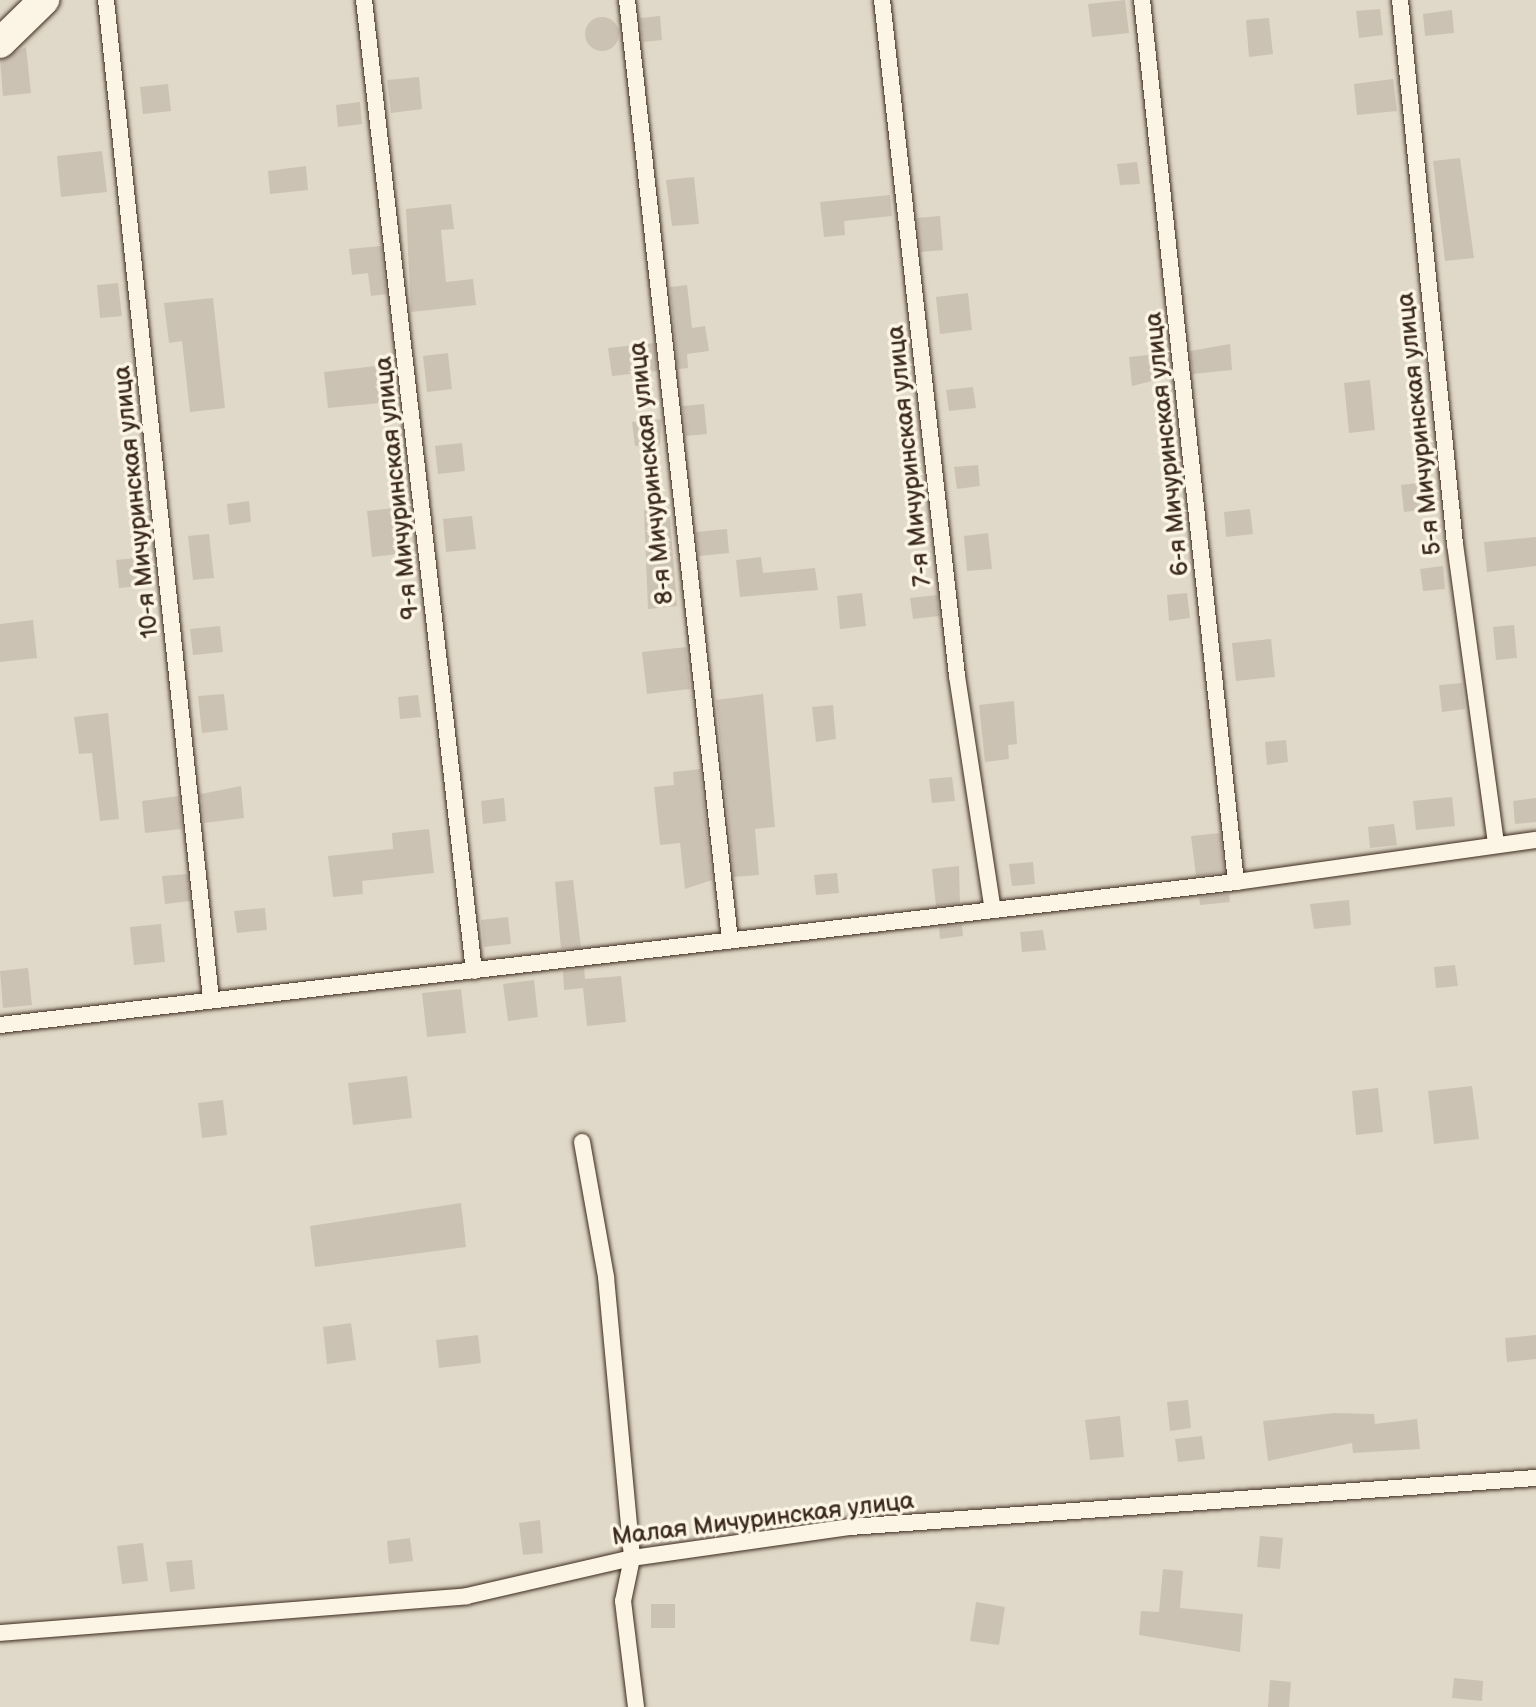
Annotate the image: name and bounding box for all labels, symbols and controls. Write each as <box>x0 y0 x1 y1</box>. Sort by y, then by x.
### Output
street label: 5-я Мичуринская улица <box>1391 291 1447 557</box>
street label: 6-я Мичуринская улица <box>1139 311 1195 577</box>
street label: 7-я Мичуринская улица <box>881 324 937 588</box>
street label: 8-я Мичуринская улица <box>623 340 679 606</box>
street label: 9-я Мичуринская улица <box>369 355 425 621</box>
street label: 10-я Мичуринская улица <box>107 364 165 640</box>
street label: Малая Мичуринская улица <box>610 1486 916 1552</box>

